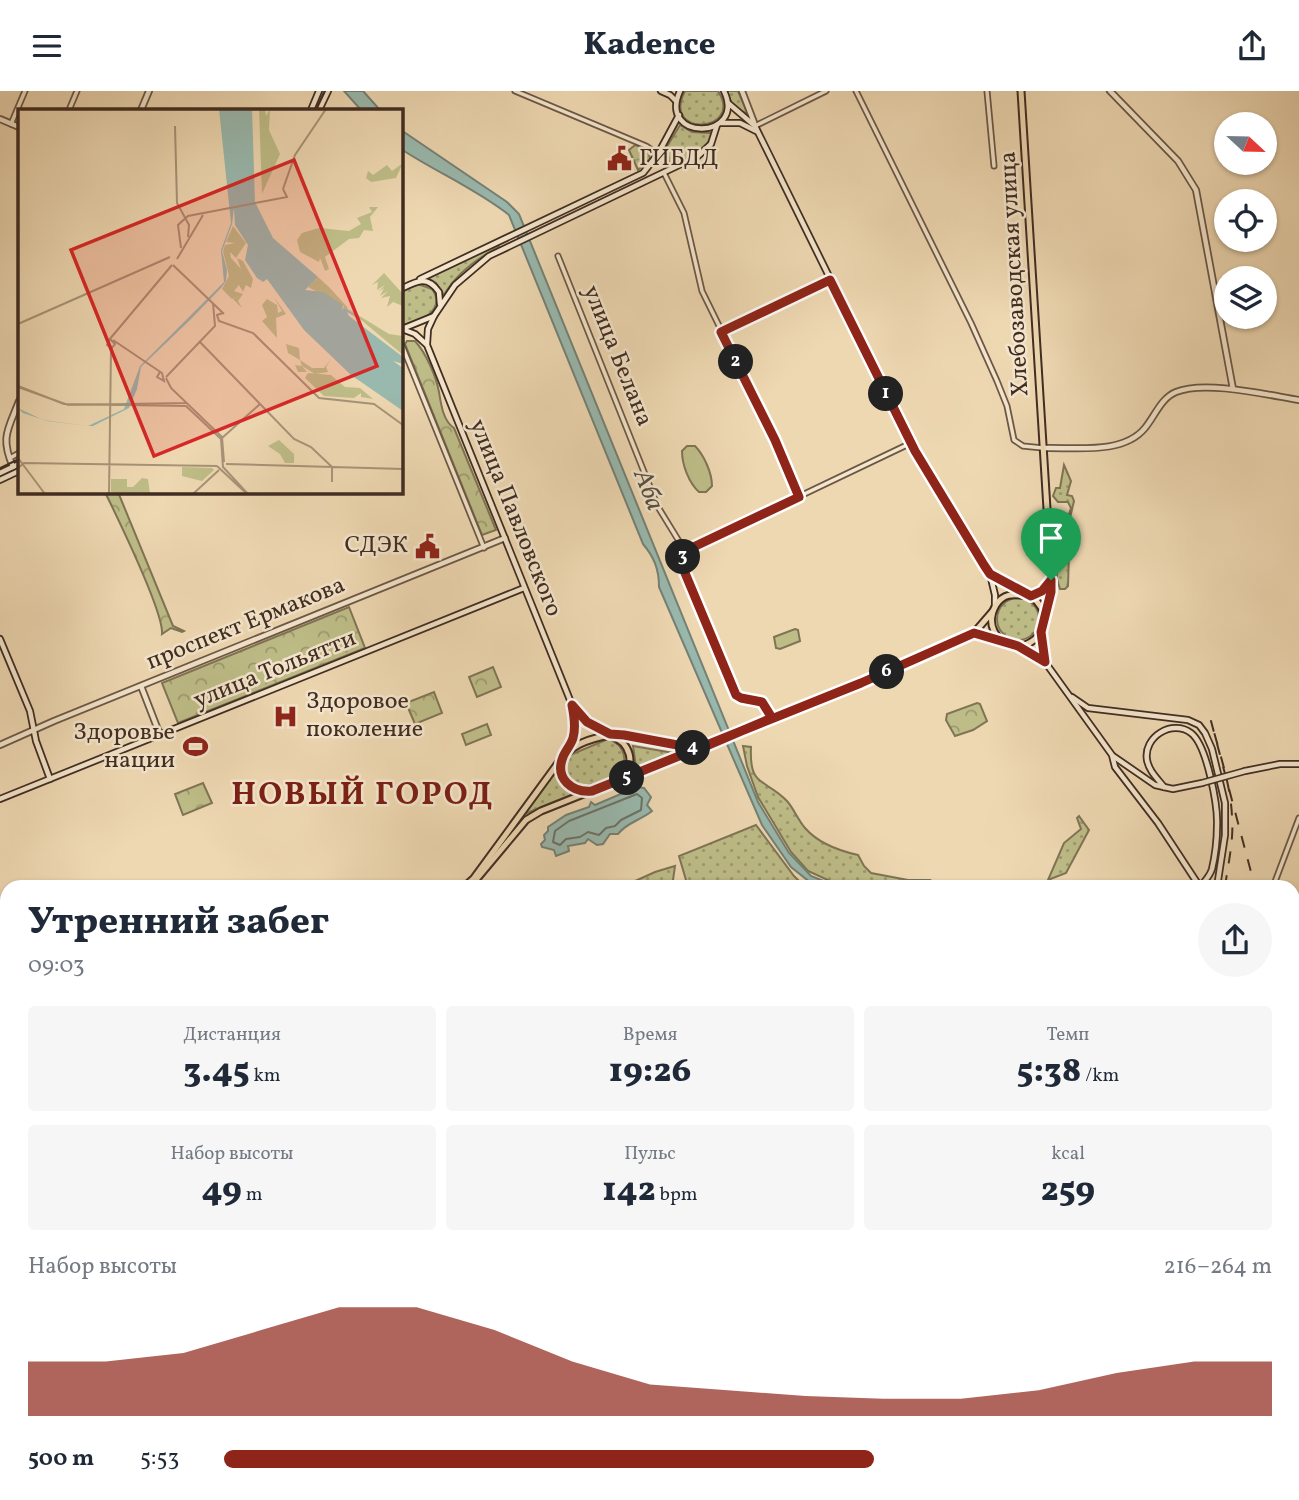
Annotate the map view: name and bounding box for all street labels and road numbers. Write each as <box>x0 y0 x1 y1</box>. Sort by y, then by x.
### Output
street label: Хлебозаводская улица <box>992 150 1038 398</box>
street label: улица Белана <box>573 280 661 432</box>
street label: улица Павловского <box>460 414 570 622</box>
street label: проспект Ермакова <box>141 569 351 679</box>
street label: улица Тольятти <box>189 622 361 718</box>

